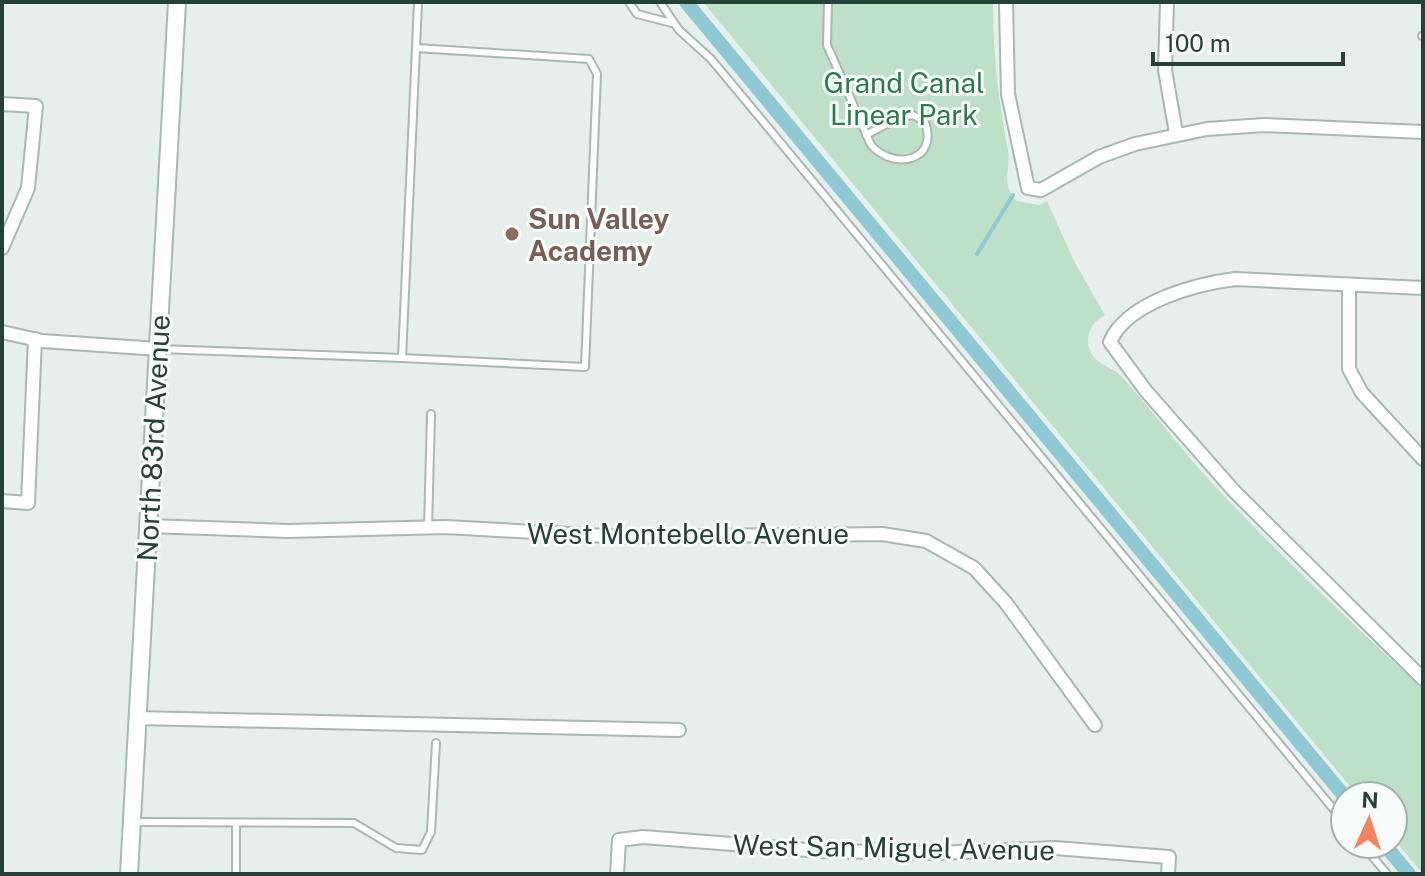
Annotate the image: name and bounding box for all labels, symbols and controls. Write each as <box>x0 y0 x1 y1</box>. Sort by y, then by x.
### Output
scale bar <box>1153 16 1343 66</box>
text: 100 m <box>1165 29 1231 57</box>
park label: Grand Canal Linear Park <box>824 66 984 131</box>
place label: Sun Valley Academy <box>528 202 670 267</box>
marker: Sun Valley Academy <box>503 225 521 243</box>
street label: North 83rd Avenue <box>130 314 176 562</box>
street label: West Montebello Avenue <box>527 517 849 550</box>
north arrow <box>1329 780 1409 860</box>
text: N <box>1361 787 1379 813</box>
street label: West San Miguel Avenue <box>733 828 1055 866</box>

